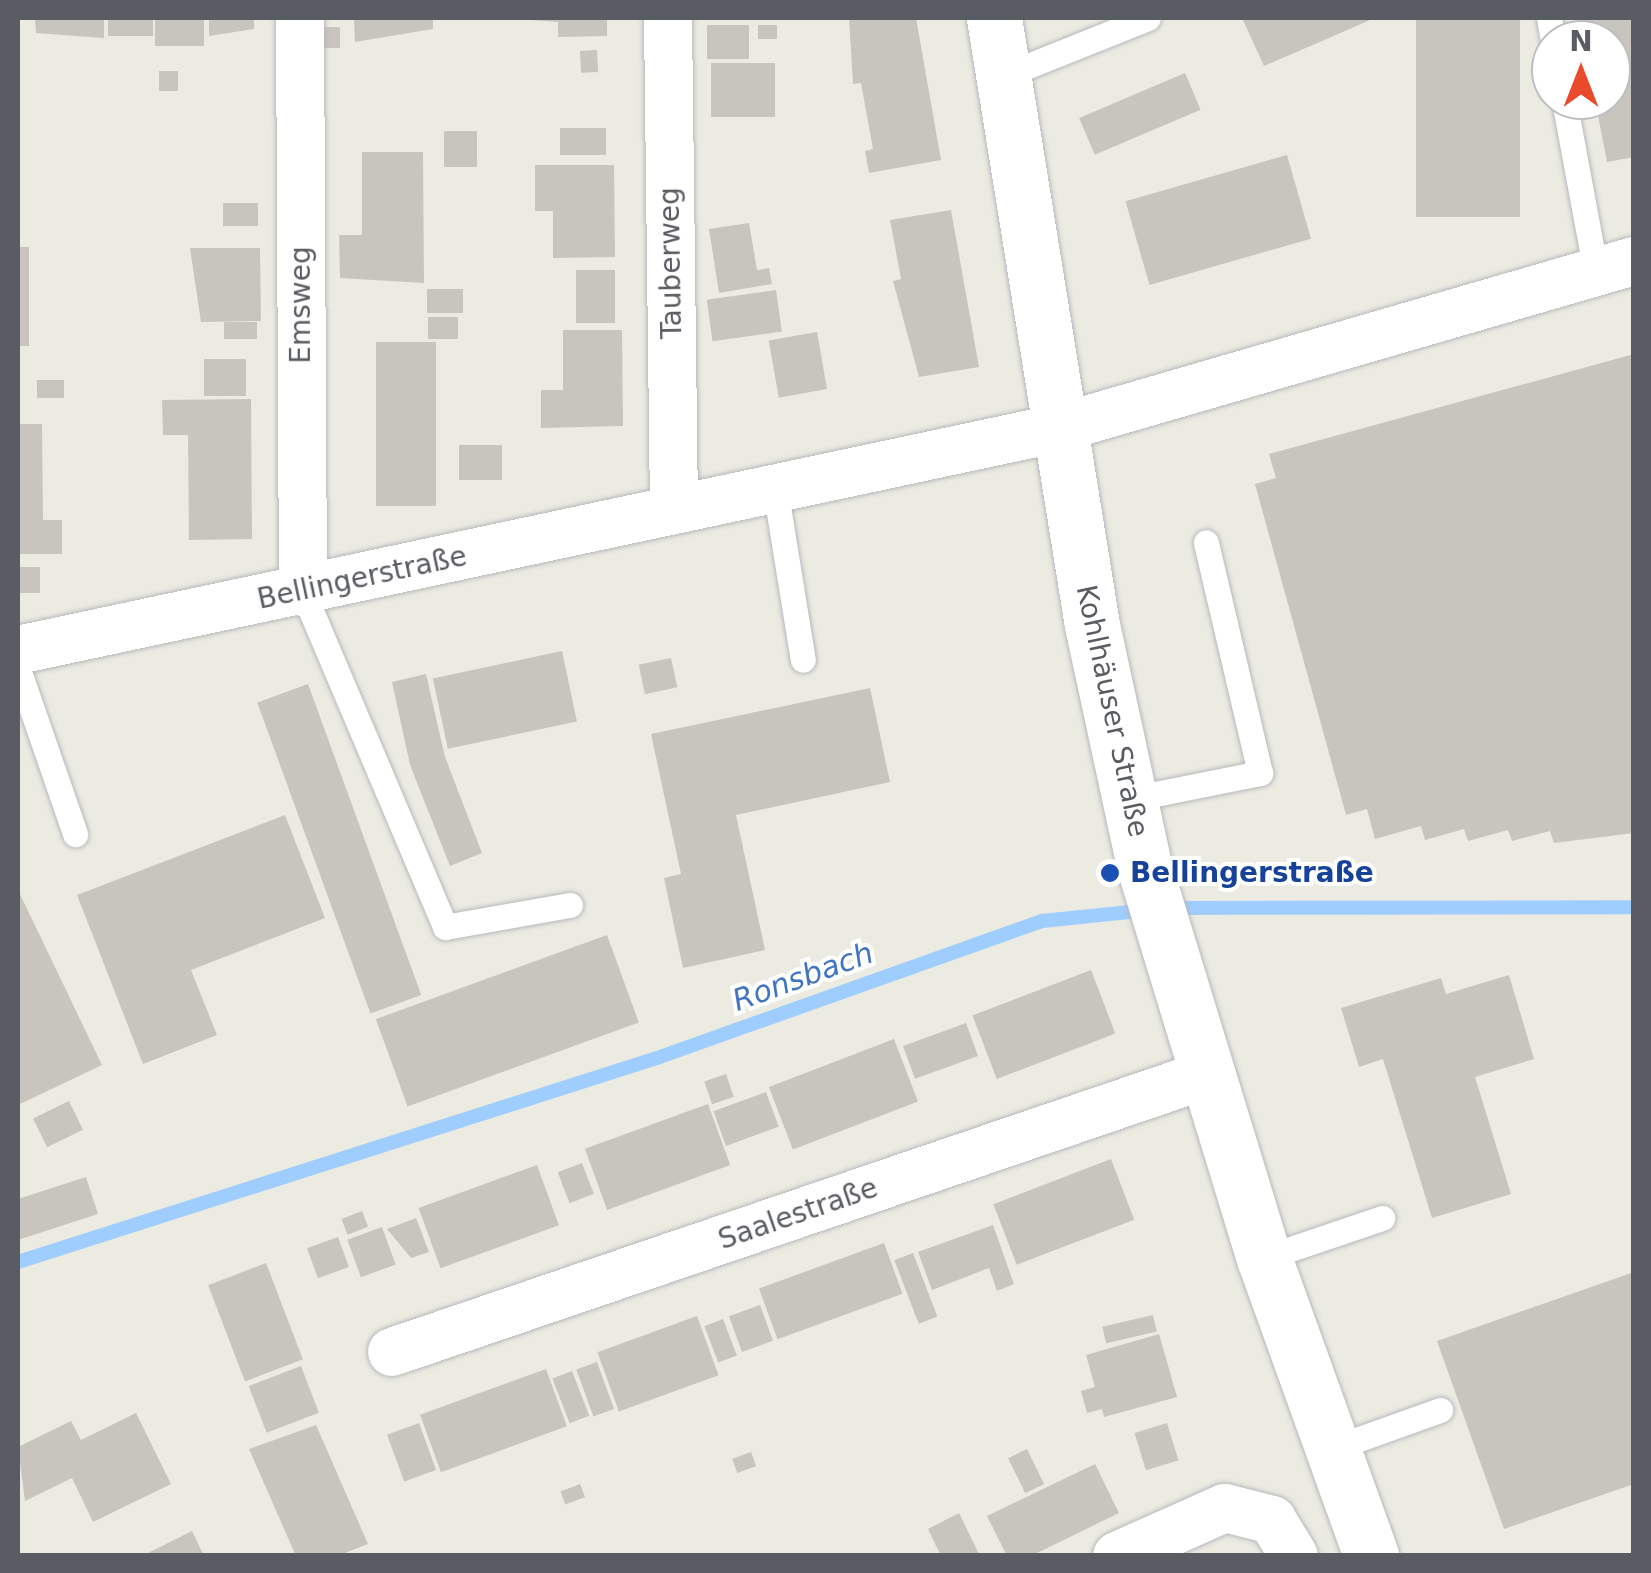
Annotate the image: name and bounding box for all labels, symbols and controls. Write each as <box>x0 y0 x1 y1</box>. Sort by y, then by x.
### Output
north arrow <box>1531 20 1631 120</box>
text: N <box>1569 25 1593 58</box>
street label: Tauberweg <box>653 187 689 339</box>
street label: Emsweg <box>284 246 318 364</box>
street label: Bellingerstraße <box>254 539 470 617</box>
street label: Kohlhäuser Straße <box>1069 582 1155 840</box>
place label: Bellingerstraße <box>1130 856 1374 890</box>
marker: Bellingerstraße <box>1099 862 1121 884</box>
water label: Ronsbach <box>728 935 878 1019</box>
street label: Saalestraße <box>714 1171 882 1257</box>

